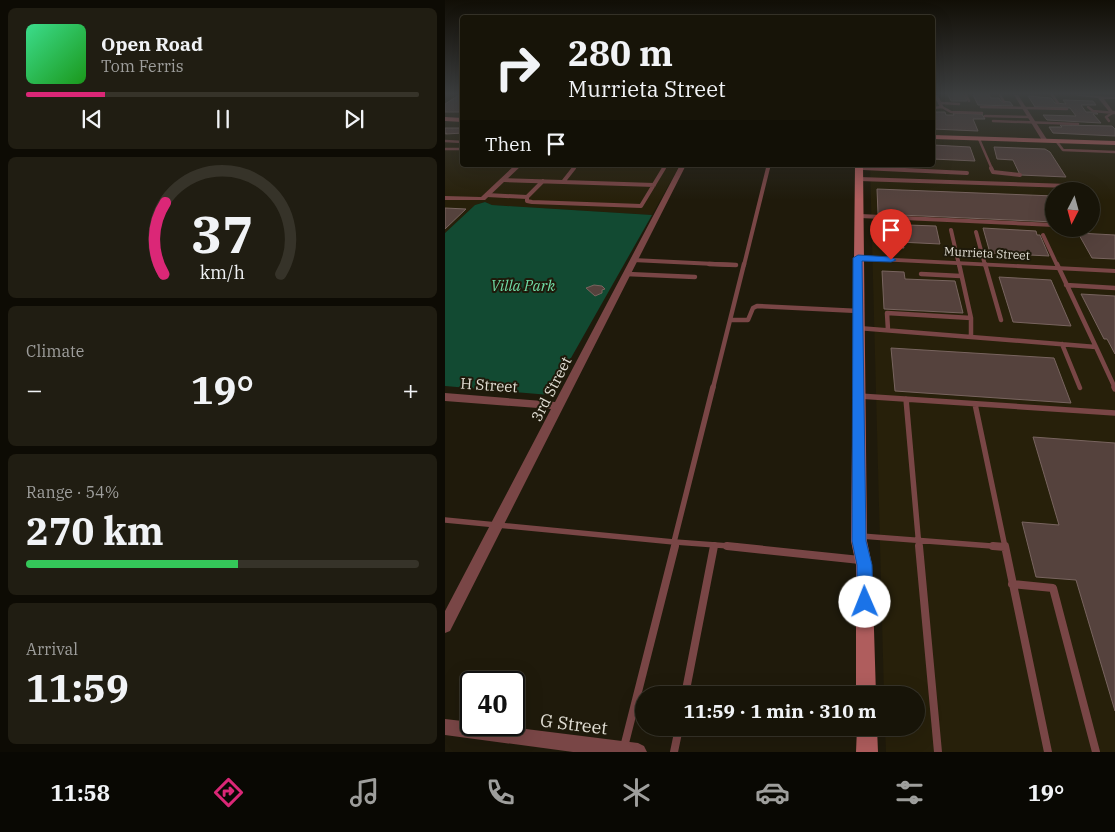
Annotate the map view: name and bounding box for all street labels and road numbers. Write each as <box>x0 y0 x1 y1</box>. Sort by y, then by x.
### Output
street label: Murrieta Street <box>944 243 1030 263</box>
street label: 3rd Street <box>527 353 575 425</box>
street label: H Street <box>460 374 518 396</box>
street label: G Street <box>539 708 609 740</box>

